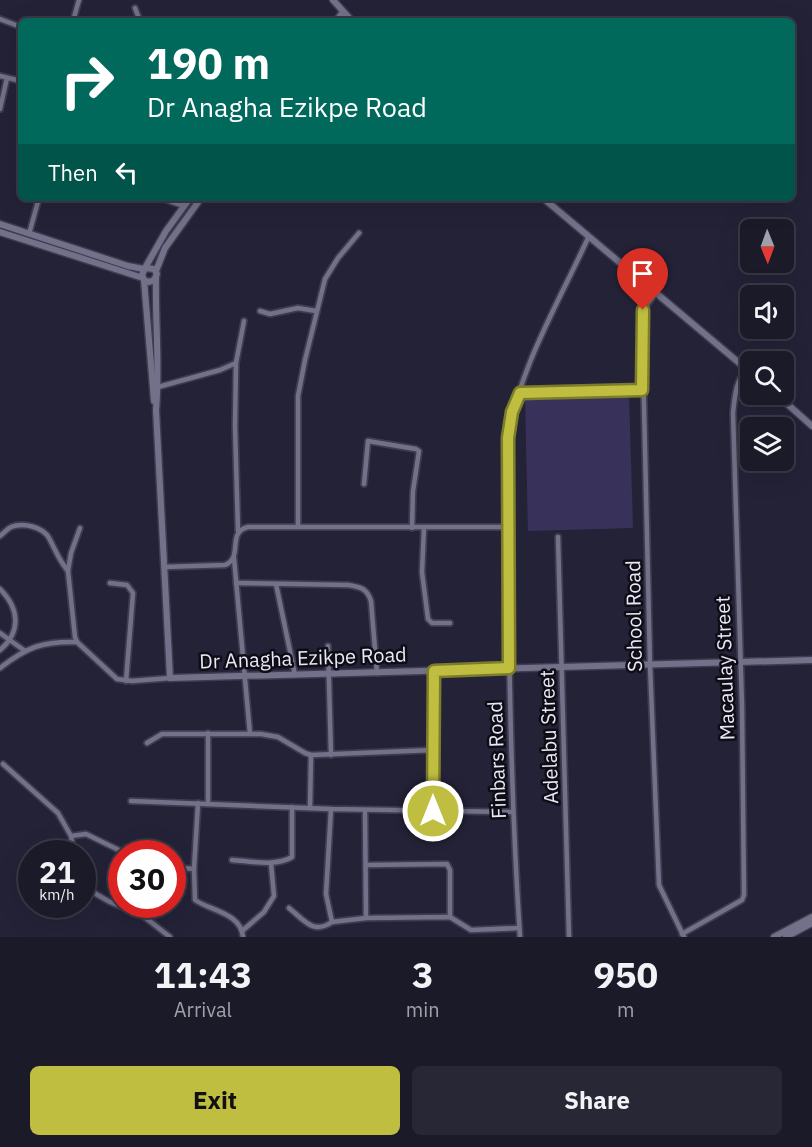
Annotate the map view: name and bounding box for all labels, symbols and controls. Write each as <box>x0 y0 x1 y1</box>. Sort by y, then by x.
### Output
text: 190 m <box>147 36 270 91</box>
icon: right <box>48 42 126 120</box>
text: Dr Anagha Ezikpe Road <box>147 89 427 124</box>
icon: left <box>110 156 143 189</box>
text: Then <box>48 158 98 187</box>
north arrow <box>740 219 794 273</box>
map controls <box>740 219 794 471</box>
pin <box>617 248 668 310</box>
icon: arrive <box>626 257 659 290</box>
button: sound <box>740 285 794 339</box>
button: search <box>740 351 794 405</box>
button: layers <box>740 417 794 471</box>
street label: School Road <box>619 560 648 672</box>
street label: Macaulay Street <box>708 595 741 741</box>
street label: Dr Anagha Ezikpe Road <box>199 640 407 675</box>
street label: Adelabu Street <box>533 670 564 804</box>
street label: Finbars Road <box>481 701 512 819</box>
position arrow <box>401 779 465 843</box>
speed limit sign: 30 <box>108 840 186 918</box>
text: 21 <box>39 852 75 891</box>
text: km/h <box>39 885 75 904</box>
text: 11:43 <box>154 951 252 998</box>
text: 3 <box>412 951 434 998</box>
text: 950 <box>593 951 658 998</box>
text: Arrival <box>174 996 232 1023</box>
text: min <box>406 996 440 1023</box>
text: m <box>617 996 635 1023</box>
button: Exit <box>30 1066 400 1135</box>
button: Share <box>412 1066 782 1135</box>

